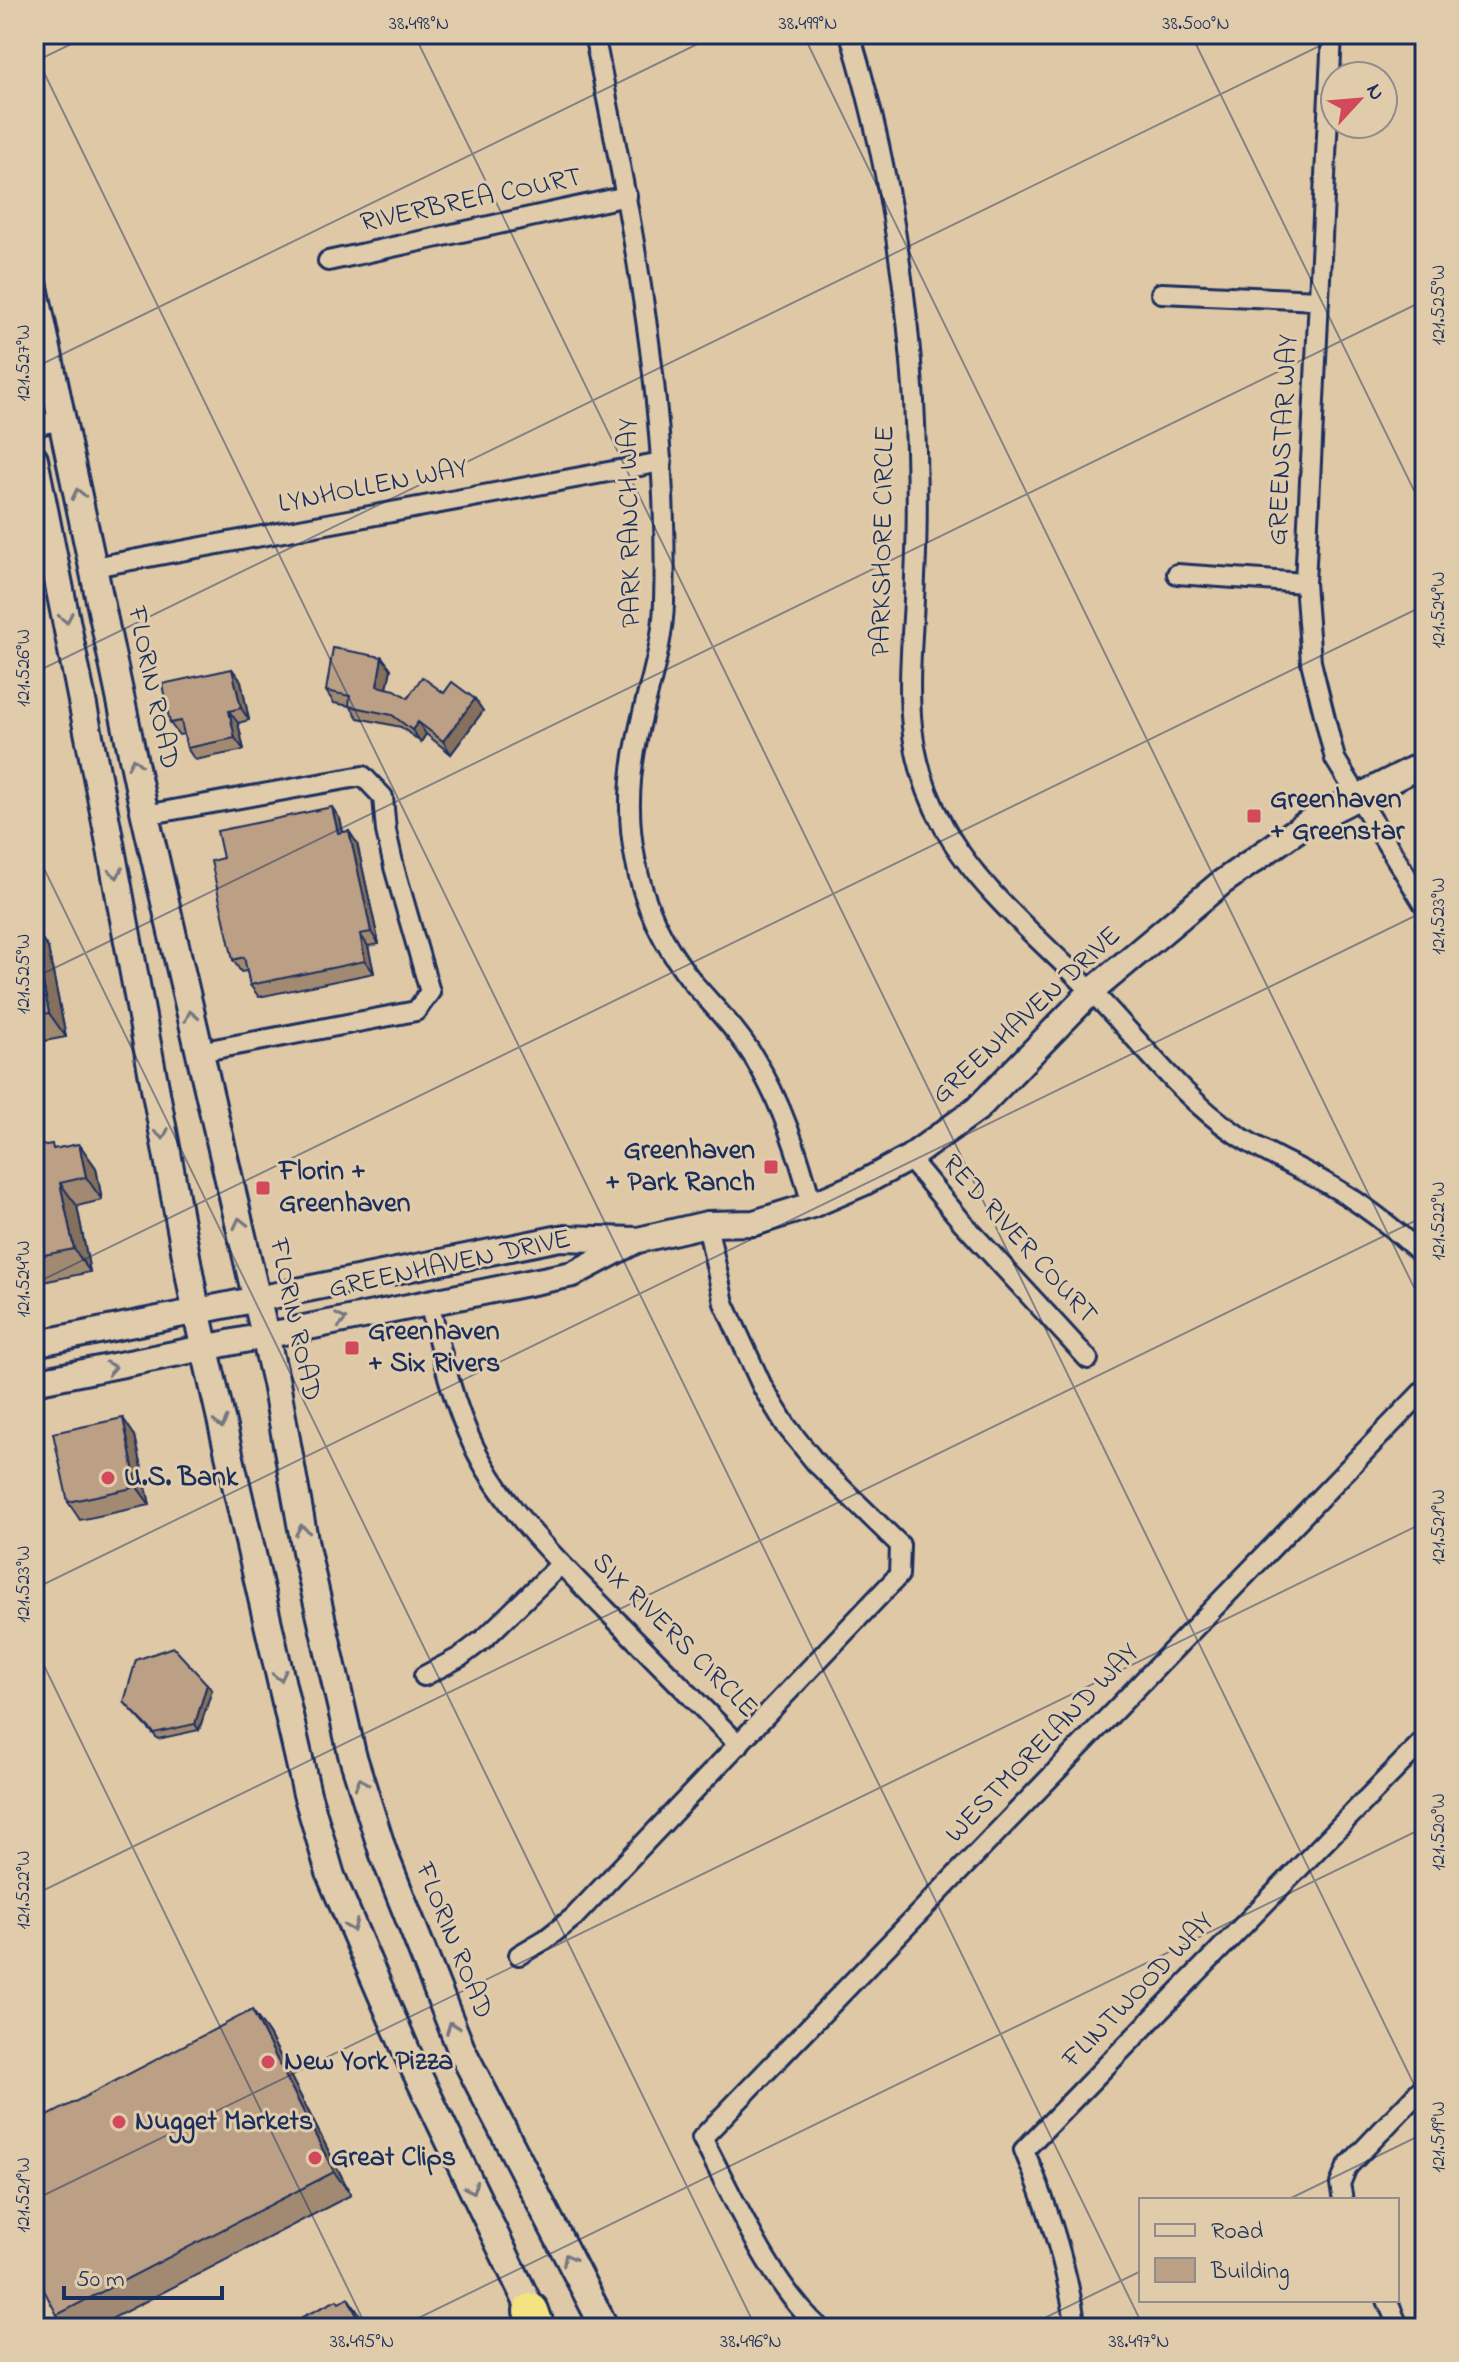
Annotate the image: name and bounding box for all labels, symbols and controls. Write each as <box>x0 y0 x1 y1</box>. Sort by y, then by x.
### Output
text: 38.498°N <box>389 10 449 39</box>
text: 38.499°N <box>779 10 837 39</box>
text: 38.500°N <box>1162 10 1230 39</box>
north arrow <box>1319 60 1399 140</box>
text: N <box>1357 79 1392 106</box>
street label: RIVERBREA COURT <box>357 158 585 244</box>
text: 121.525°W <box>1425 265 1454 345</box>
text: 121.527°W <box>10 324 39 402</box>
street label: GREENSTAR WAY <box>1258 333 1310 547</box>
street label: PARK RANCH WAY <box>609 418 653 628</box>
street label: PARKSHORE CIRCLE <box>861 425 907 657</box>
street label: LYNHOLLEN WAY <box>275 449 471 525</box>
one-way arrow <box>70 487 87 501</box>
text: 121.524°W <box>1425 571 1454 649</box>
street label: FLORIN ROAD <box>115 602 189 773</box>
one-way arrow <box>56 611 73 624</box>
text: 121.526°W <box>10 629 39 707</box>
one-way arrow <box>127 756 144 770</box>
place label: Greenhaven + Greenstar <box>1270 780 1406 853</box>
marker: Greenhaven + Greenstar <box>1245 807 1263 825</box>
one-way arrow <box>106 866 123 879</box>
text: 121.523°W <box>1425 877 1454 955</box>
street label: GREENHAVEN DRIVE <box>923 917 1131 1115</box>
text: 121.525°W <box>10 934 39 1014</box>
one-way arrow <box>184 1010 201 1023</box>
one-way arrow <box>152 1127 169 1141</box>
place label: Greenhaven + Park Ranch <box>605 1131 755 1204</box>
street label: RED RIVER COURT <box>931 1146 1107 1334</box>
place label: Florin + Greenhaven <box>277 1152 411 1225</box>
marker: Greenhaven + Park Ranch <box>762 1158 780 1176</box>
marker: Florin + Greenhaven <box>254 1179 272 1197</box>
text: 121.522°W <box>1425 1182 1454 1260</box>
one-way arrow <box>232 1216 249 1230</box>
street label: GREENHAVEN DRIVE <box>325 1219 575 1311</box>
street label: FLORIN ROAD <box>257 1234 331 1405</box>
text: 121.524°W <box>10 1240 39 1318</box>
one-way arrow <box>334 1312 348 1329</box>
place label: Greenhaven + Six Rivers <box>368 1312 500 1385</box>
marker: Greenhaven + Six Rivers <box>343 1339 361 1357</box>
one-way arrow <box>104 1360 117 1377</box>
one-way arrow <box>212 1416 229 1430</box>
place label: U.S. Bank <box>124 1458 239 1499</box>
marker: U.S. Bank <box>99 1469 117 1487</box>
text: 121.521°W <box>1425 1489 1454 1565</box>
one-way arrow <box>294 1523 311 1537</box>
street label: SIX RIVERS CIRCLE <box>581 1543 767 1729</box>
text: 121.523°W <box>10 1545 39 1623</box>
street label: WESTMORELAND WAY <box>936 1634 1150 1853</box>
one-way arrow <box>271 1669 288 1683</box>
one-way arrow <box>354 1777 370 1791</box>
text: 121.520°W <box>1425 1793 1454 1871</box>
text: 121.522°W <box>10 1851 39 1929</box>
street label: FLORIN ROAD <box>403 1856 503 2025</box>
street label: FLINTWOOD WAY <box>1053 1903 1225 2079</box>
one-way arrow <box>343 1918 359 1932</box>
one-way arrow <box>445 2021 462 2035</box>
place label: New York Pizza <box>284 2042 454 2083</box>
marker: New York Pizza <box>259 2053 277 2071</box>
text: 121.519°W <box>1425 2101 1454 2173</box>
place label: Nugget Markets <box>135 2102 313 2144</box>
marker: Nugget Markets <box>110 2113 128 2131</box>
place label: Great Clips <box>331 2138 456 2179</box>
marker: Great Clips <box>306 2149 324 2167</box>
text: 121.521°W <box>10 2157 39 2233</box>
one-way arrow <box>462 2179 478 2194</box>
legend <box>1139 2198 1399 2302</box>
text: Road <box>1211 2215 1264 2250</box>
scale bar <box>64 2250 222 2300</box>
one-way arrow <box>563 2253 578 2267</box>
text: Building <box>1210 2255 1290 2290</box>
text: 50 m <box>76 2263 125 2298</box>
text: 38.495°N <box>330 2328 394 2357</box>
text: 38.496°N <box>720 2328 782 2357</box>
text: 38.497°N <box>1108 2328 1170 2357</box>

